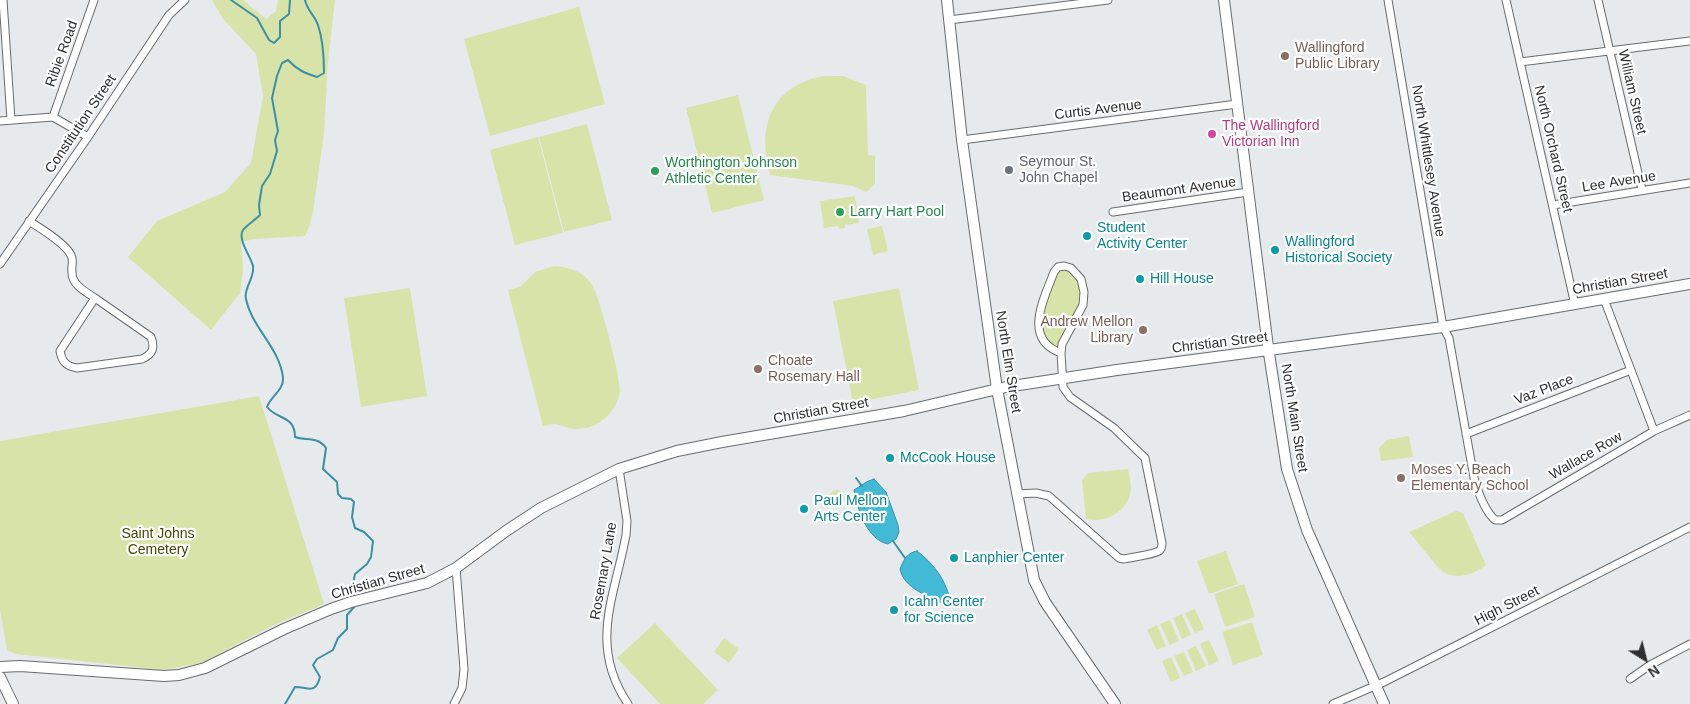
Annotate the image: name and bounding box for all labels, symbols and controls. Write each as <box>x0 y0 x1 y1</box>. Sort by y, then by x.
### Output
street label: Ribie Road <box>42 19 82 89</box>
place label: Wallingford Public Library <box>1295 40 1380 72</box>
street label: William Street <box>1614 48 1650 136</box>
marker: Wallingford Public Library <box>1279 50 1291 62</box>
street label: Constitution Street <box>42 72 120 176</box>
street label: North Whittlesey Avenue <box>1408 84 1448 238</box>
street label: North Orchard Street <box>1530 84 1576 214</box>
street label: Curtis Avenue <box>1053 96 1143 124</box>
place label: The Wallingford Victorian Inn <box>1222 118 1320 150</box>
marker: The Wallingford Victorian Inn <box>1206 128 1218 140</box>
place label: Seymour St. John Chapel <box>1019 154 1098 186</box>
place label: Worthington Johnson Athletic Center <box>665 155 797 188</box>
marker: Seymour St. John Chapel <box>1003 164 1015 176</box>
marker: Worthington Johnson Athletic Center <box>649 165 661 177</box>
street label: Lee Avenue <box>1581 168 1657 196</box>
street label: Beaumont Avenue <box>1121 174 1237 206</box>
place label: Larry Hart Pool <box>850 204 944 220</box>
marker: Larry Hart Pool <box>834 206 846 218</box>
place label: Student Activity Center <box>1097 220 1187 252</box>
marker: Student Activity Center <box>1081 230 1093 242</box>
place label: Wallingford Historical Society <box>1285 234 1392 266</box>
marker: Wallingford Historical Society <box>1269 244 1281 256</box>
street label: Christian Street <box>1571 265 1669 299</box>
place label: Hill House <box>1150 271 1214 287</box>
marker: Hill House <box>1134 273 1146 285</box>
street label: North Elm Street <box>992 310 1024 414</box>
place label: Andrew Mellon Library <box>1040 314 1133 347</box>
marker: Andrew Mellon Library <box>1137 324 1149 336</box>
street label: Christian Street <box>1171 329 1269 357</box>
place label: Choate Rosemary Hall <box>768 353 860 386</box>
marker: Choate Rosemary Hall <box>752 363 764 375</box>
street label: North Main Street <box>1277 363 1311 473</box>
street label: Vaz Place <box>1512 371 1576 409</box>
street label: Christian Street <box>772 394 870 428</box>
street label: Wallace Row <box>1547 428 1625 484</box>
place label: McCook House <box>900 450 996 466</box>
marker: McCook House <box>884 452 896 464</box>
place label: Moses Y. Beach Elementary School <box>1411 462 1529 494</box>
marker: Moses Y. Beach Elementary School <box>1395 472 1407 484</box>
place label: Paul Mellon Arts Center <box>814 493 887 526</box>
marker: Paul Mellon Arts Center <box>798 503 810 515</box>
street label: Rosemary Lane <box>587 521 621 621</box>
park label: Saint Johns Cemetery <box>121 526 195 558</box>
place label: Lanphier Center <box>964 550 1064 566</box>
marker: Lanphier Center <box>948 552 960 564</box>
street label: Christian Street <box>329 561 427 603</box>
street label: High Street <box>1472 583 1542 629</box>
place label: Icahn Center for Science <box>904 594 984 626</box>
marker: Icahn Center for Science <box>888 604 900 616</box>
north arrow <box>1620 634 1670 684</box>
text: N <box>1645 662 1663 681</box>

